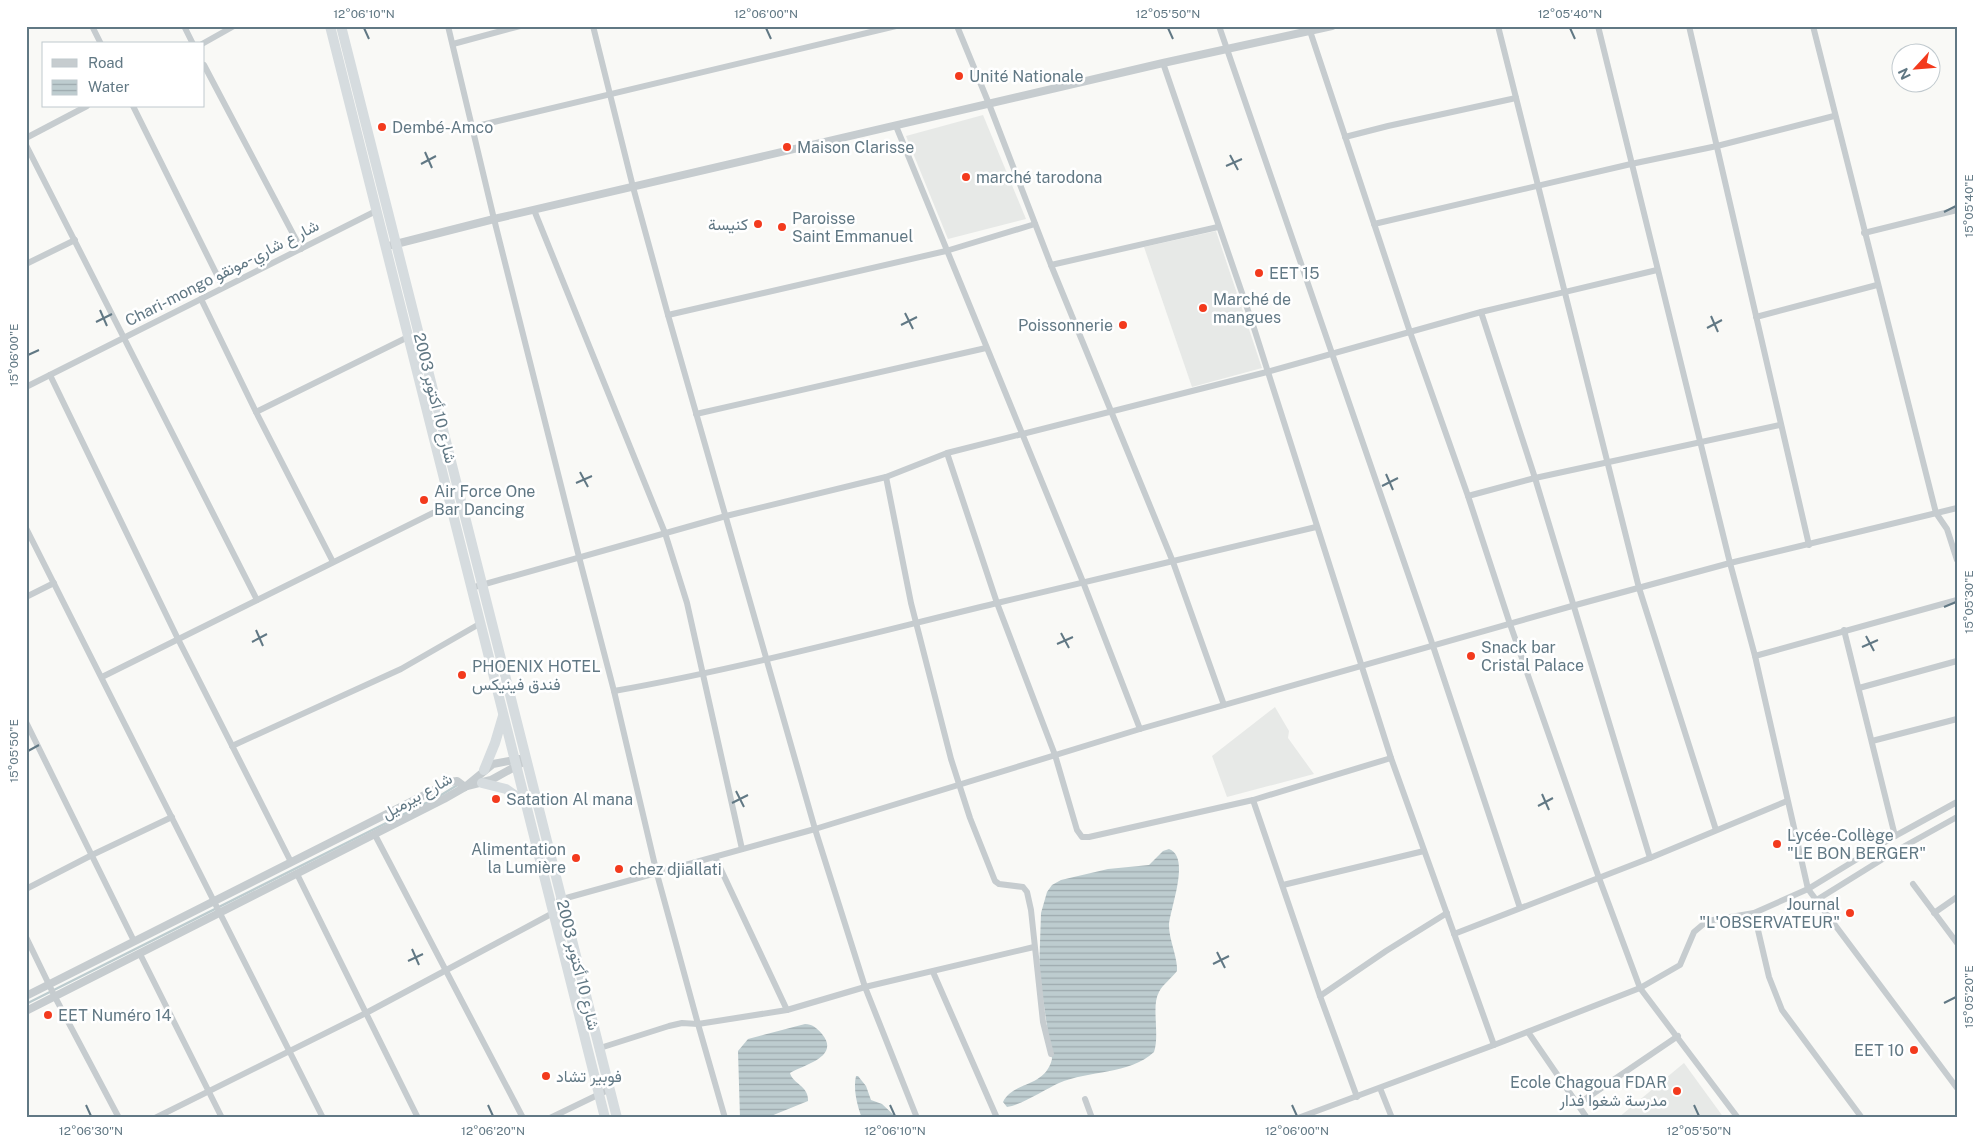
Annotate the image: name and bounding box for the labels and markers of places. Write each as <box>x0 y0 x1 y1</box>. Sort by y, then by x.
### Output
place label: Unité Nationale <box>969 67 1084 86</box>
marker: Unité Nationale <box>953 70 965 82</box>
place label: Dembé-Amco <box>392 118 493 137</box>
marker: Dembé-Amco <box>376 121 388 133</box>
place label: Maison Clarisse <box>797 138 914 157</box>
marker: Maison Clarisse <box>781 141 793 153</box>
place label: marché tarodona <box>976 168 1102 187</box>
marker: marché tarodona <box>960 171 972 183</box>
place label: Paroisse Saint Emmanuel <box>792 209 913 246</box>
place label: كنيسة <box>708 215 748 234</box>
marker: كنيسة <box>752 218 764 230</box>
marker: Paroisse Saint Emmanuel <box>776 221 788 233</box>
place label: EET 15 <box>1269 264 1319 283</box>
marker: EET 15 <box>1253 267 1265 279</box>
place label: Marché de mangues <box>1213 290 1291 327</box>
marker: Marché de mangues <box>1197 302 1209 314</box>
place label: Poissonnerie <box>1018 316 1113 335</box>
marker: Poissonnerie <box>1117 319 1129 331</box>
place label: Air Force One Bar Dancing <box>434 482 535 519</box>
marker: Air Force One Bar Dancing <box>418 494 430 506</box>
place label: Snack bar Cristal Palace <box>1481 638 1584 675</box>
marker: Snack bar Cristal Palace <box>1465 650 1477 662</box>
place label: PHOENIX HOTEL فندق فينيكس <box>472 657 601 695</box>
marker: PHOENIX HOTEL فندق فينيكس <box>456 669 468 681</box>
place label: Satation Al mana <box>506 790 633 809</box>
marker: Satation Al mana <box>490 793 502 805</box>
place label: Lycée-Collège "LE BON BERGER" <box>1787 826 1926 863</box>
marker: Lycée-Collège "LE BON BERGER" <box>1771 838 1783 850</box>
place label: Alimentation la Lumière <box>471 840 566 877</box>
marker: Alimentation la Lumière <box>570 852 582 864</box>
place label: chez djiallati <box>629 860 722 879</box>
marker: chez djiallati <box>613 863 625 875</box>
place label: Journal "L'OBSERVATEUR" <box>1699 895 1840 932</box>
marker: Journal "L'OBSERVATEUR" <box>1844 907 1856 919</box>
place label: EET Numéro 14 <box>58 1006 172 1025</box>
marker: EET Numéro 14 <box>42 1009 54 1021</box>
place label: EET 10 <box>1854 1041 1904 1060</box>
marker: EET 10 <box>1908 1044 1920 1056</box>
place label: فوبير تشاد <box>556 1067 622 1087</box>
marker: فوبير تشاد <box>540 1070 552 1082</box>
place label: Ecole Chagoua FDAR مدرسة شغوا فدار <box>1510 1073 1667 1111</box>
marker: Ecole Chagoua FDAR مدرسة شغوا فدار <box>1671 1085 1683 1097</box>

